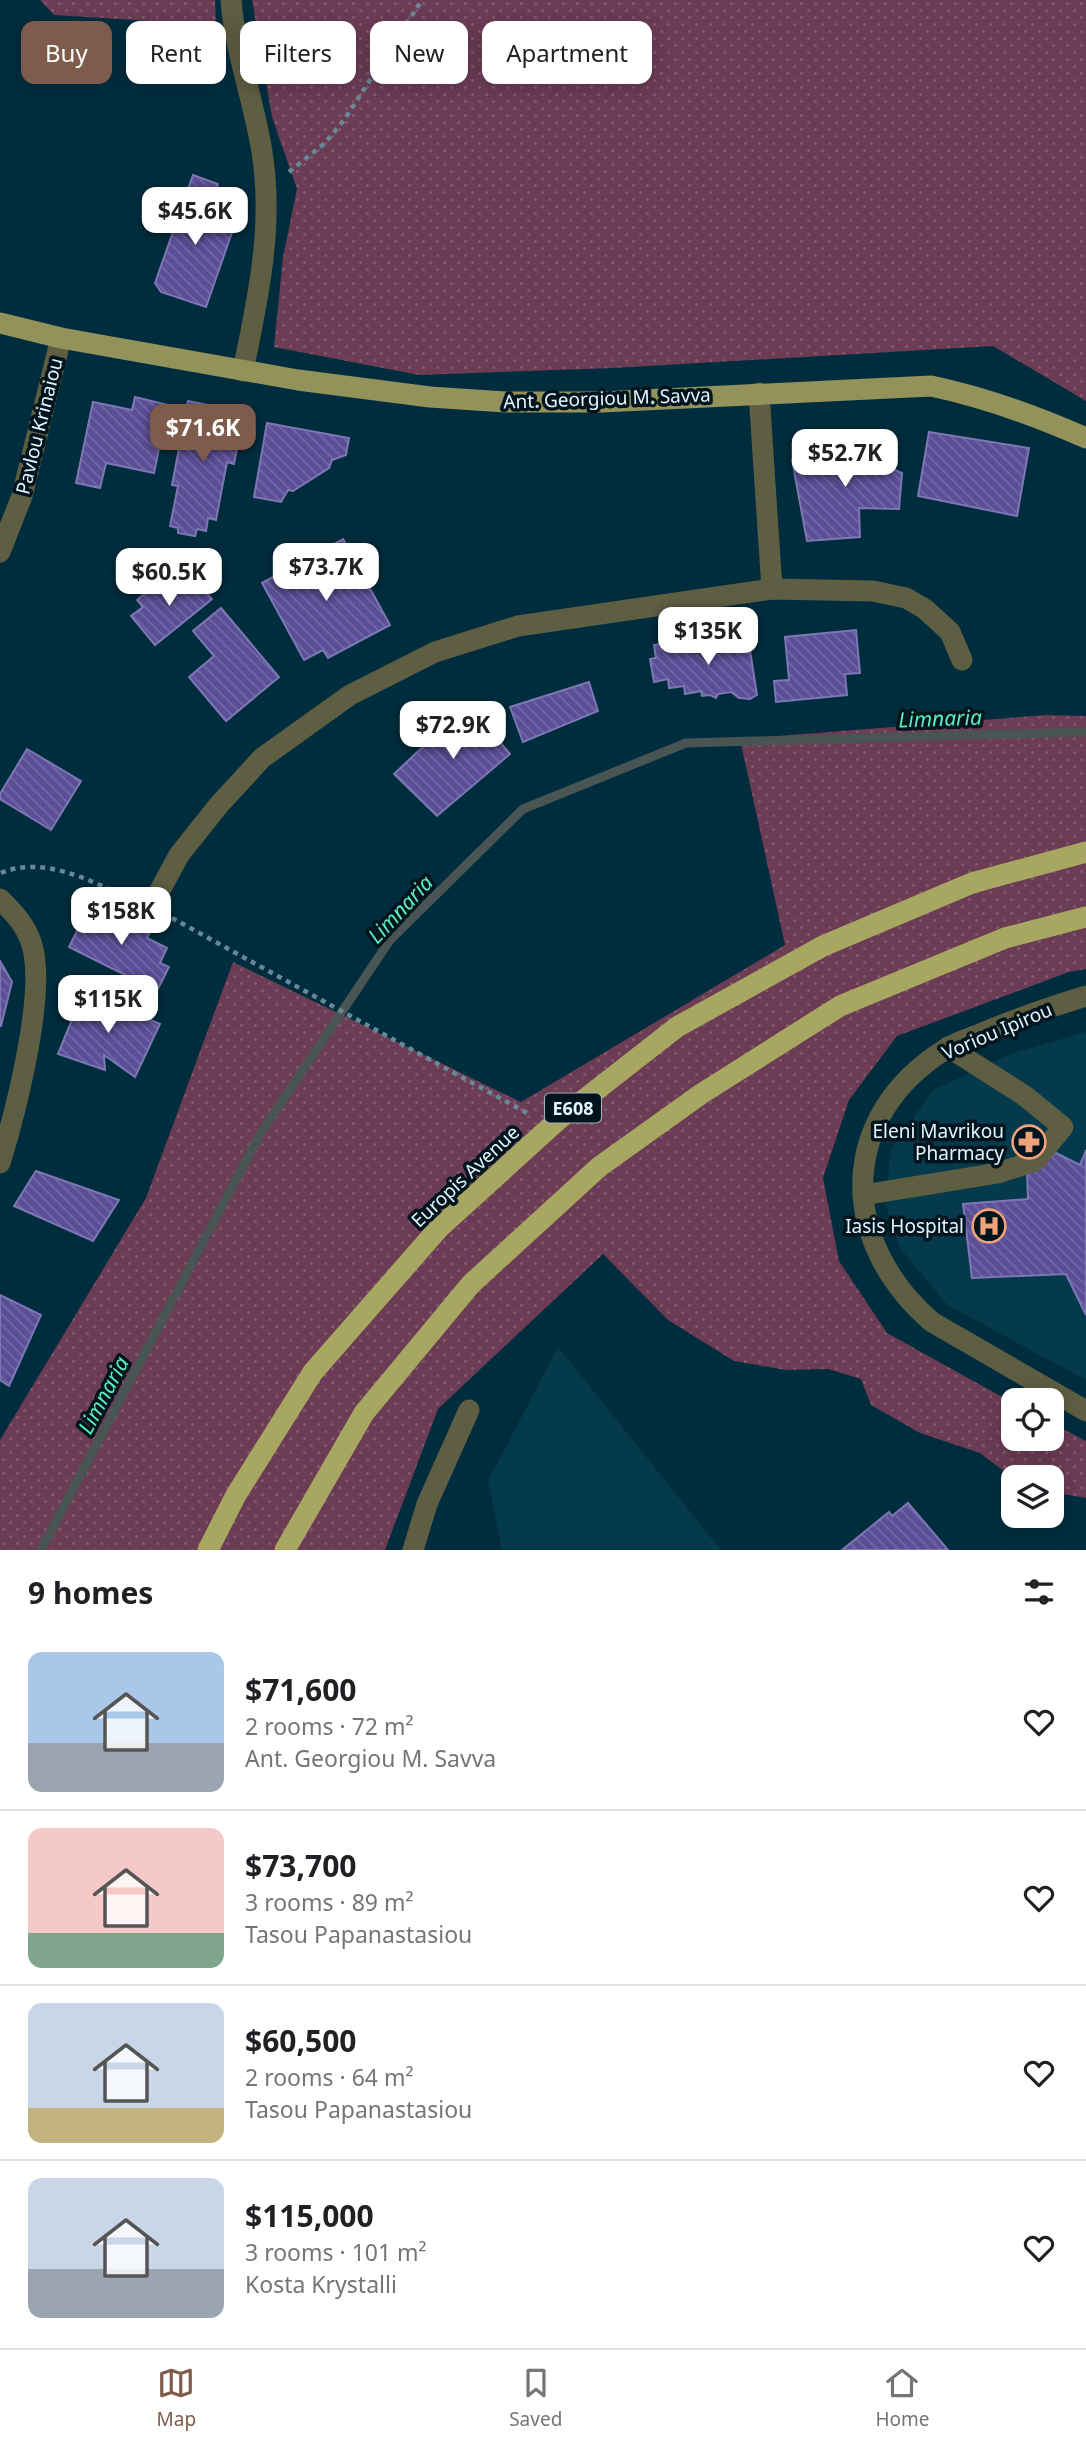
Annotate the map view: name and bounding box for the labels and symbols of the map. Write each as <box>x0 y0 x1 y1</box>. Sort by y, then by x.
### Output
pin: $45.6K <box>138 188 252 247</box>
street label: Pavlou Krinaiou <box>9 355 69 497</box>
street label: Ant. Georgiou M. Savva <box>503 381 711 415</box>
pin: $71.6K <box>146 405 260 464</box>
pin: $52.7K <box>788 430 902 489</box>
pin: $73.7K <box>269 544 383 603</box>
pin: $60.5K <box>112 548 226 608</box>
pin: $135K <box>659 608 757 667</box>
pin: $72.9K <box>396 702 510 761</box>
water label: Limnaria <box>898 703 982 733</box>
water label: Limnaria <box>361 869 439 949</box>
pin: $158K <box>72 888 170 947</box>
pin: $115K <box>59 976 157 1035</box>
street label: Voriou Ipirou <box>938 996 1056 1066</box>
road number: E608 <box>545 1093 601 1122</box>
place label: Eleni Mavrikou Pharmacy <box>873 1118 1004 1166</box>
street label: Europis Avenue <box>405 1119 525 1233</box>
pharmacy icon: Eleni Mavrikou Pharmacy <box>1010 1123 1048 1161</box>
hospital icon: Iasis Hospital <box>970 1207 1008 1245</box>
place label: Iasis Hospital <box>845 1213 964 1239</box>
water label: Limnaria <box>71 1351 135 1438</box>

